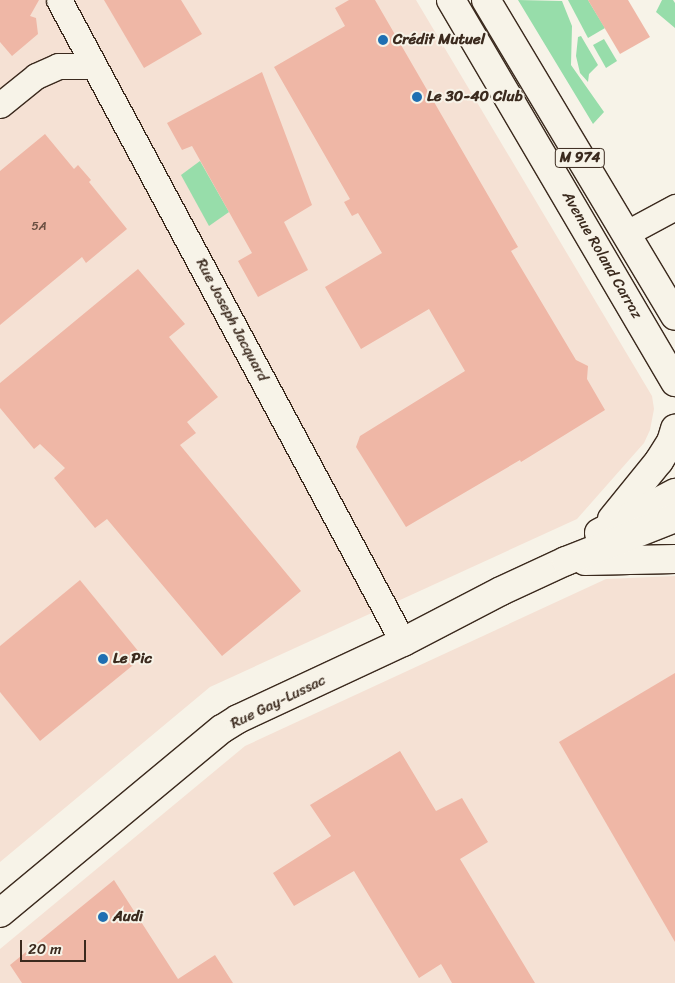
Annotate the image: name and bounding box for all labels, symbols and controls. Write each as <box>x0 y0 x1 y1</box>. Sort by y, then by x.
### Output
place label: Crédit Mutuel <box>393 31 485 49</box>
marker: Crédit Mutuel <box>377 34 389 46</box>
place label: Le 30-40 Club <box>427 88 523 106</box>
marker: Le 30-40 Club <box>411 91 423 103</box>
road number: M 974 <box>554 146 606 170</box>
street label: Avenue Roland Carraz <box>558 188 646 322</box>
house number: 5A <box>31 220 47 234</box>
street label: Rue Joseph Jacquard <box>192 255 272 385</box>
place label: Le Pic <box>113 650 152 668</box>
marker: Le Pic <box>97 653 109 665</box>
street label: Rue Gay-Lussac <box>228 671 328 733</box>
place label: Audi <box>113 908 143 926</box>
marker: Audi <box>97 911 109 923</box>
scale bar <box>22 930 89 962</box>
text: 20 m <box>28 936 62 962</box>

